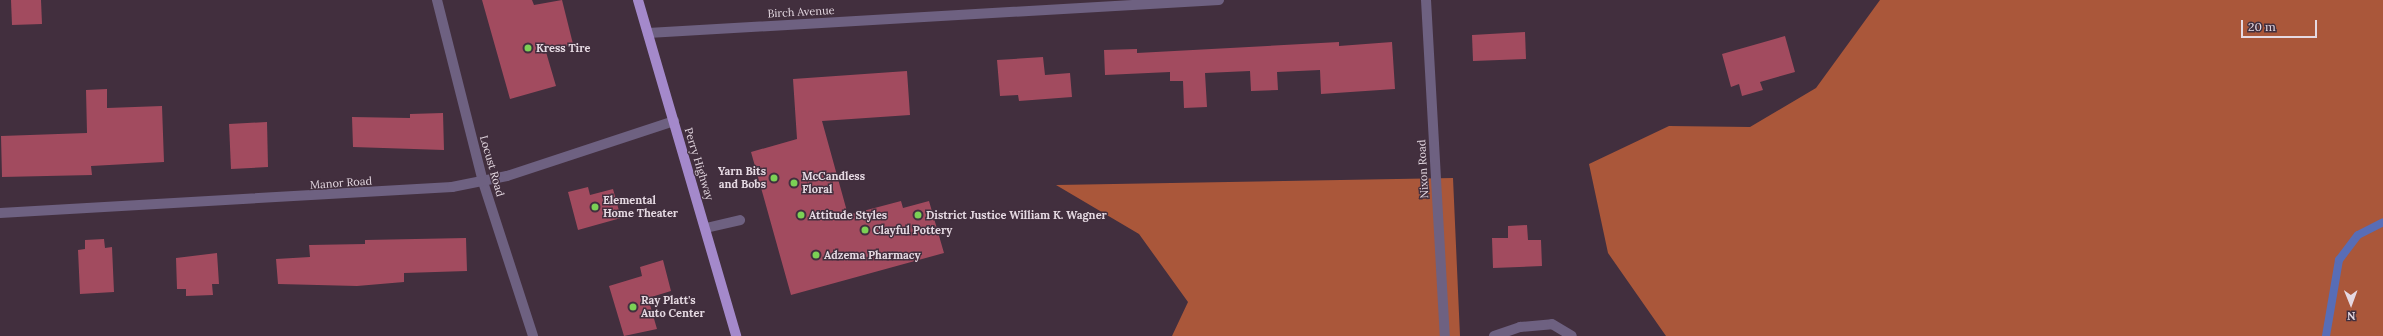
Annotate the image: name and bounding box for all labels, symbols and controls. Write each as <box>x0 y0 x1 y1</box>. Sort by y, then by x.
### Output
street label: Birch Avenue <box>767 4 835 20</box>
scale bar <box>2243 12 2319 38</box>
text: 20 m <box>2248 19 2276 34</box>
place label: Kress Tire <box>536 41 590 55</box>
marker: Kress Tire <box>523 43 533 53</box>
street label: Perry Highway <box>682 126 716 202</box>
street label: Locust Road <box>477 134 507 198</box>
street label: Nixon Road <box>1415 139 1431 199</box>
place label: Yarn Bits and Bobs <box>718 165 766 191</box>
place label: McCandless Floral <box>802 170 865 196</box>
marker: Yarn Bits and Bobs <box>769 173 779 183</box>
street label: Manor Road <box>310 174 372 192</box>
marker: McCandless Floral <box>789 178 799 188</box>
place label: Elemental Home Theater <box>603 194 678 220</box>
marker: Elemental Home Theater <box>590 202 600 212</box>
place label: Attitude Styles <box>809 208 887 222</box>
place label: District Justice William K. Wagner <box>926 208 1107 222</box>
marker: Attitude Styles <box>796 210 806 220</box>
marker: District Justice William K. Wagner <box>913 210 923 220</box>
place label: Clayful Pottery <box>873 223 952 237</box>
marker: Clayful Pottery <box>860 225 870 235</box>
place label: Adzema Pharmacy <box>824 248 921 262</box>
marker: Adzema Pharmacy <box>811 250 821 260</box>
north arrow <box>2331 284 2371 324</box>
place label: Ray Platt's Auto Center <box>641 294 705 320</box>
marker: Ray Platt's Auto Center <box>628 302 638 312</box>
text: N <box>2347 309 2356 323</box>

